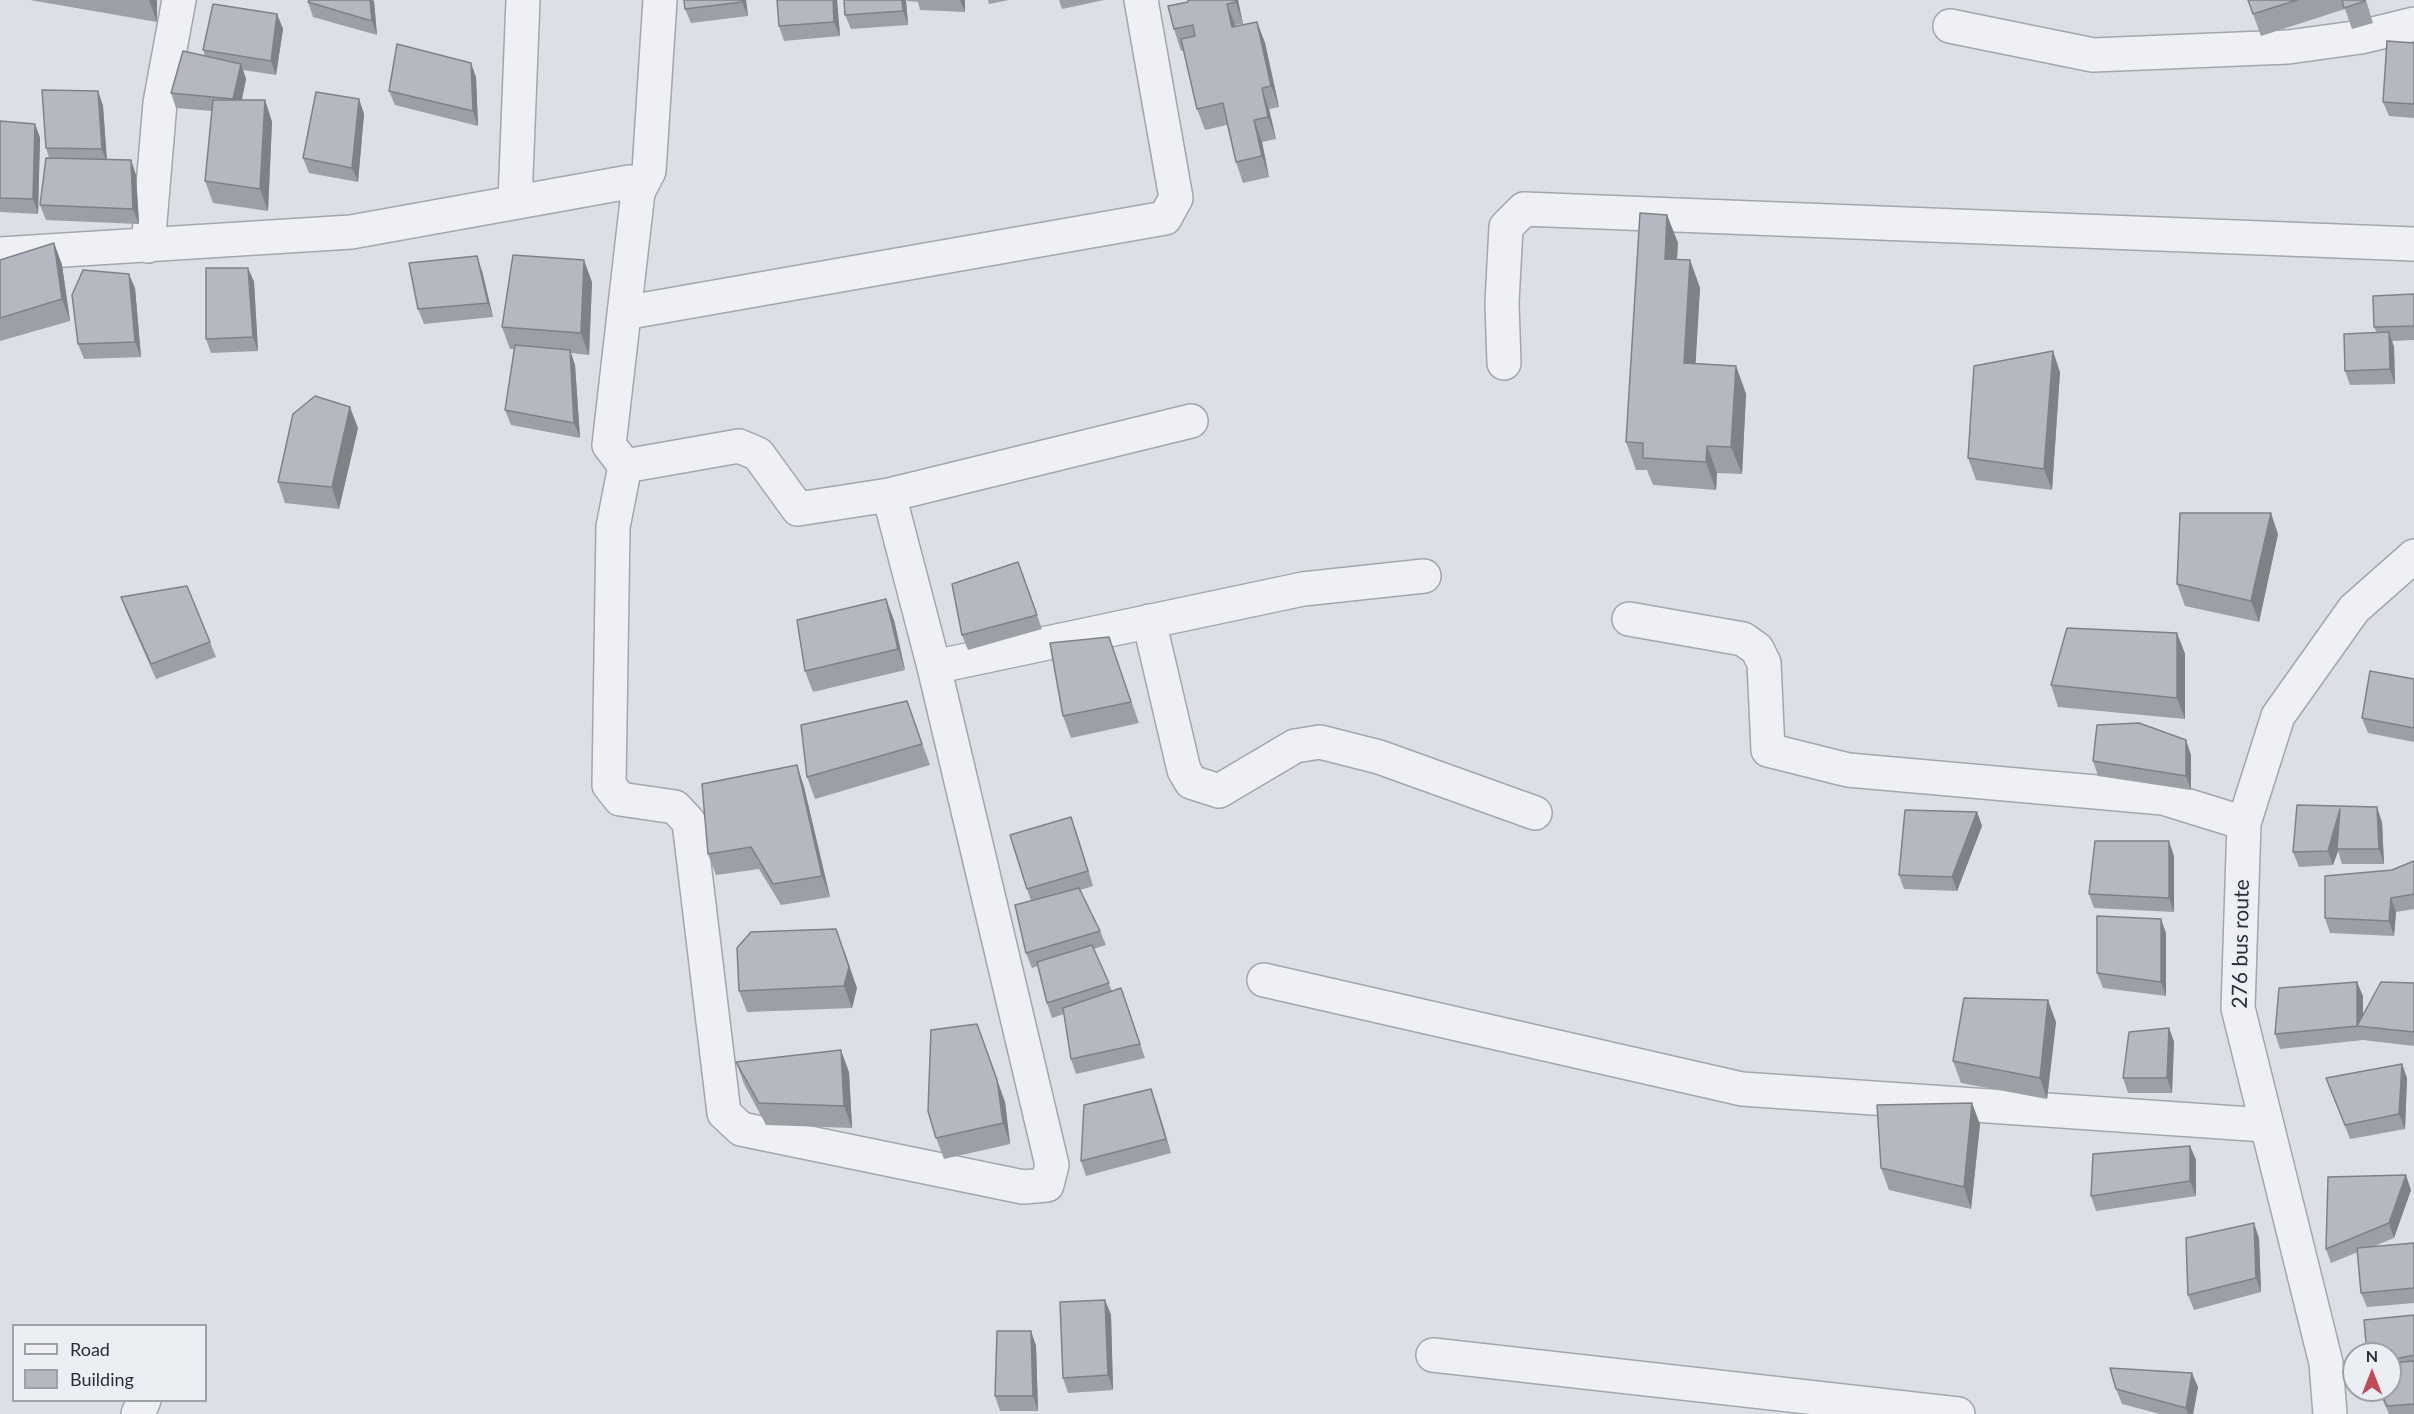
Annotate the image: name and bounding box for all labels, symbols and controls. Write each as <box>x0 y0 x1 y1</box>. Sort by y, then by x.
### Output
street label: 276 bus route <box>2227 879 2255 1009</box>
legend <box>12 1324 207 1402</box>
text: Road <box>70 1338 110 1360</box>
north arrow <box>2342 1342 2402 1402</box>
text: N <box>2366 1346 2378 1365</box>
text: Building <box>70 1368 134 1390</box>

